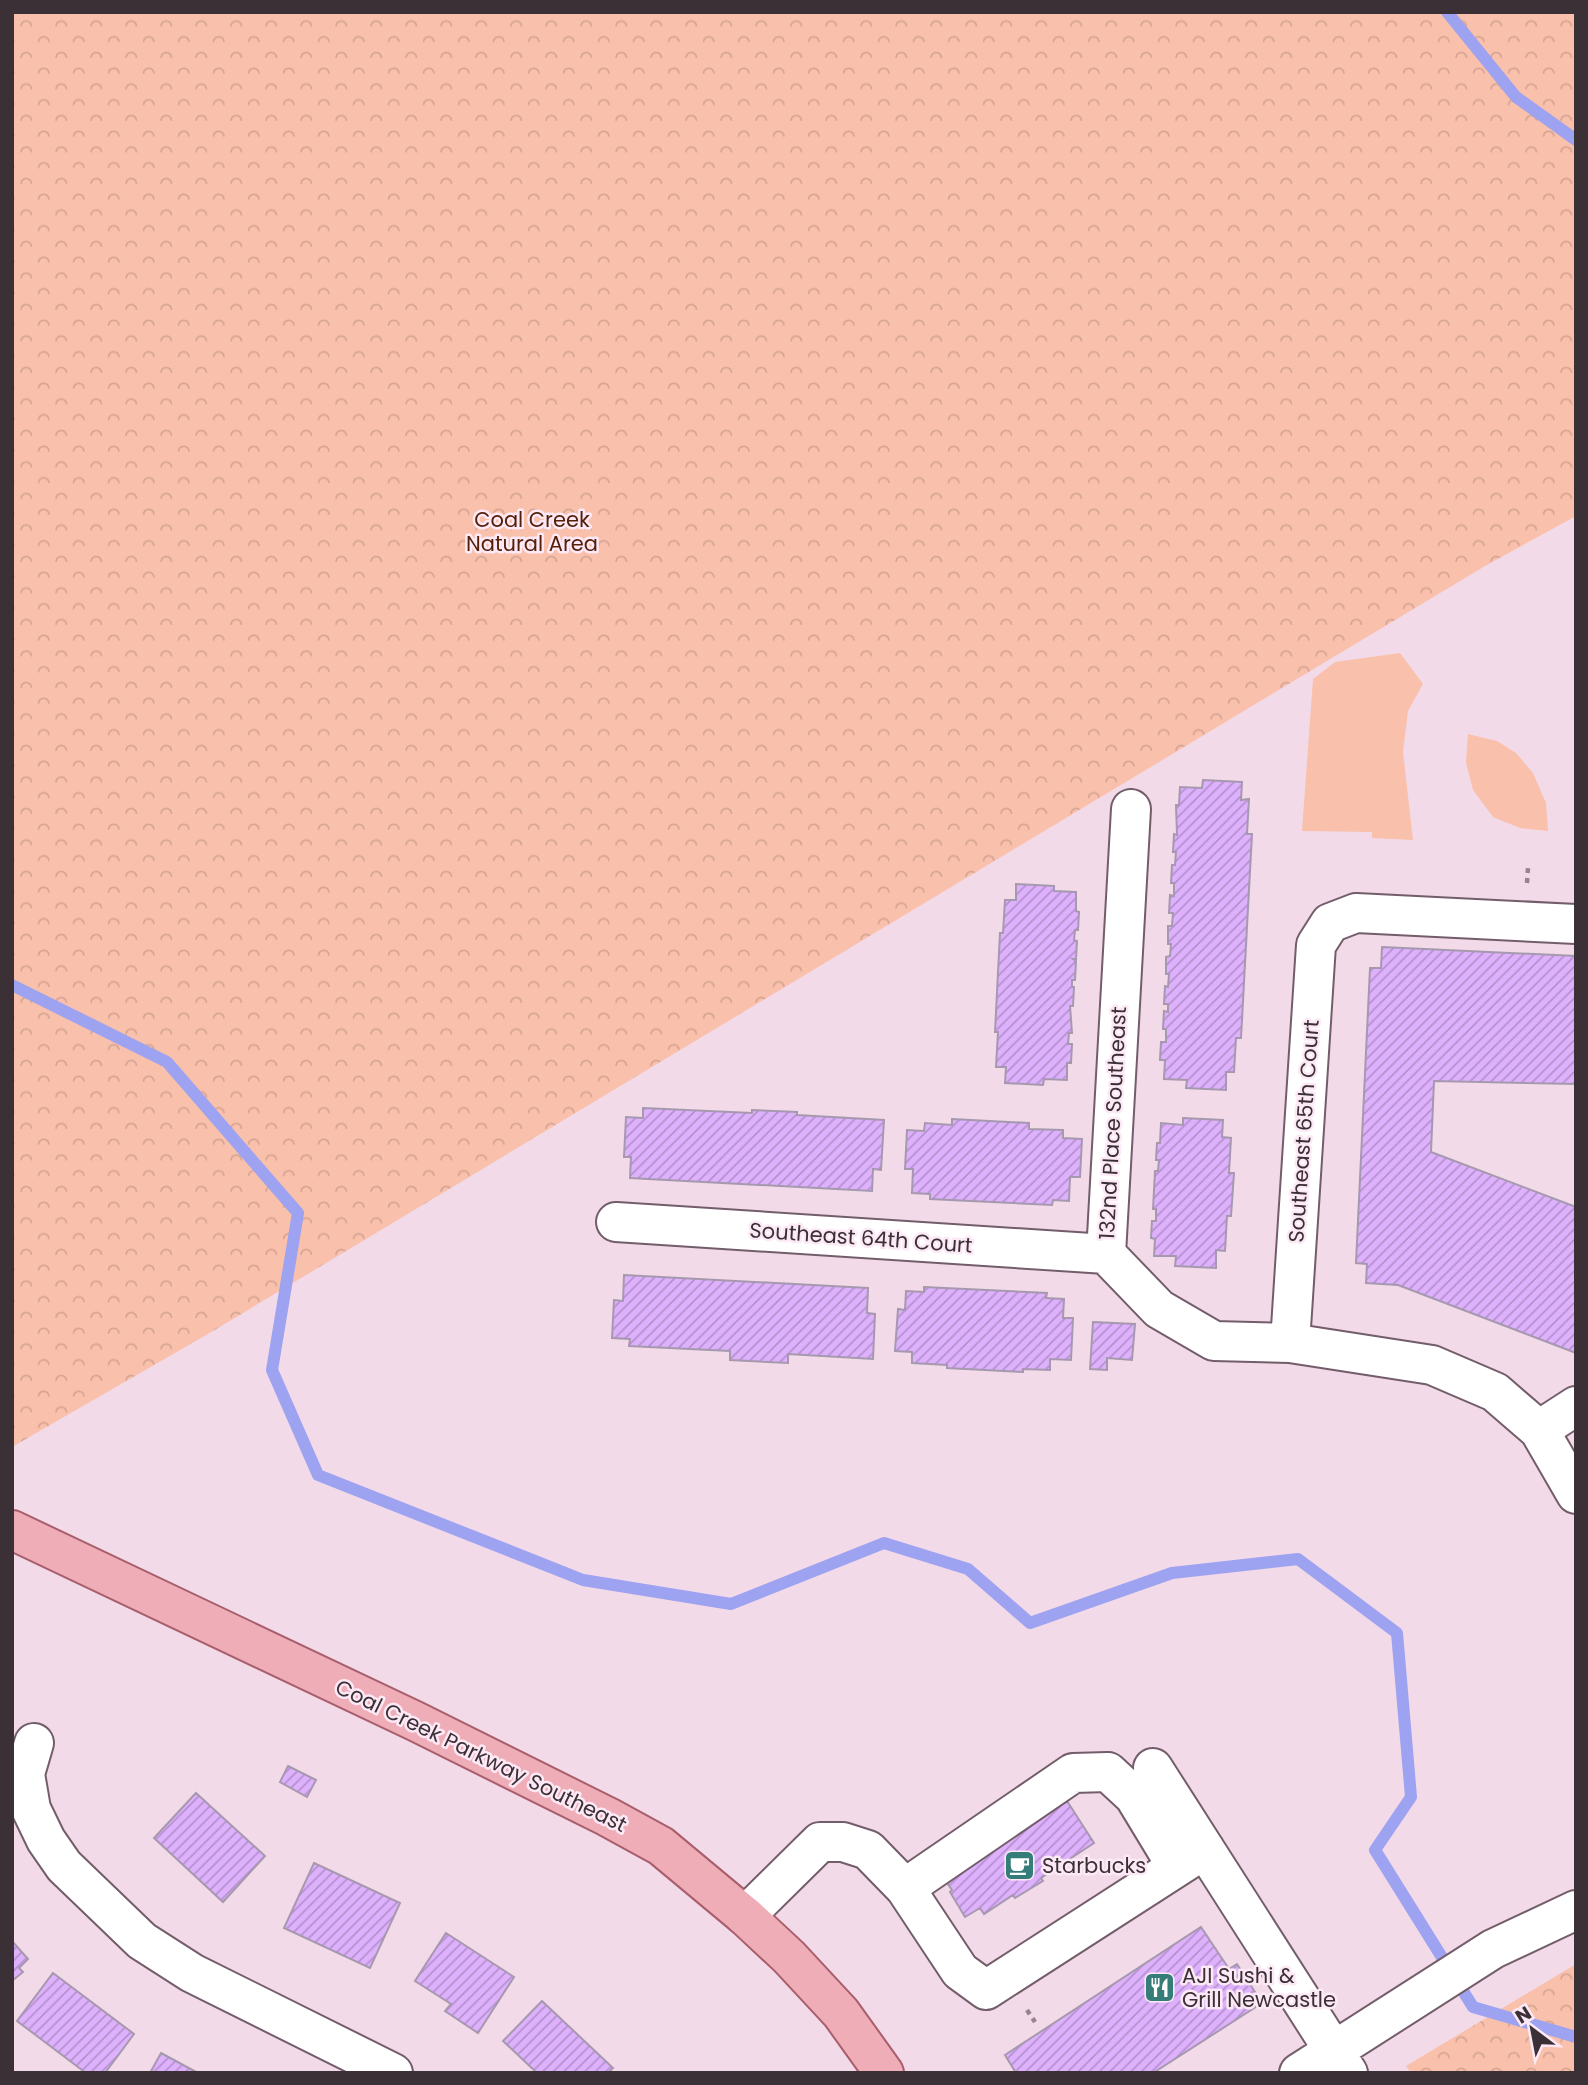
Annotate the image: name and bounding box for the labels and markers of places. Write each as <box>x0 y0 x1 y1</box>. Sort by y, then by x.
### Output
cafe icon: Starbucks <box>1002 1849 1036 1883</box>
place label: Starbucks <box>1042 1851 1146 1880</box>
place label: AJI Sushi & Grill Newcastle <box>1182 1961 1336 2014</box>
restaurant icon: AJI Sushi & Grill Newcastle <box>1142 1971 1176 2005</box>

